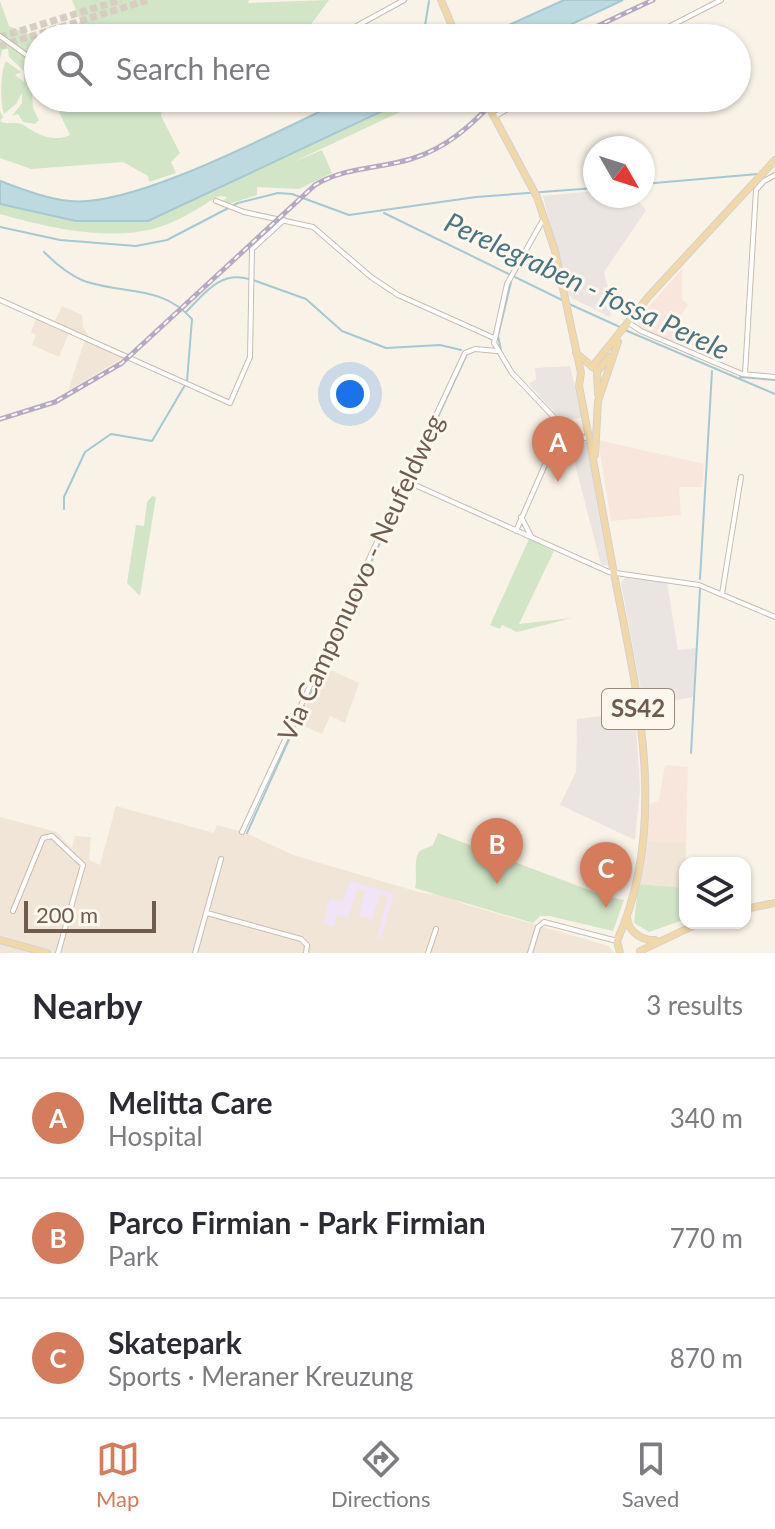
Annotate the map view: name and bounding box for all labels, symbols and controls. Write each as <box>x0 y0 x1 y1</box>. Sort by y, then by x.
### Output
search box <box>24 24 751 112</box>
icon: search <box>52 46 96 90</box>
text: Search here <box>116 50 271 86</box>
north arrow <box>583 136 655 208</box>
water label: Perelegraben - fossa Perele <box>440 204 735 366</box>
your location <box>330 374 370 414</box>
street label: Via Camponuovo - Neufeldweg <box>270 409 450 746</box>
pin: A <box>532 416 584 482</box>
road number: SS42 <box>602 689 674 729</box>
pin: B <box>471 818 523 884</box>
pin: C <box>580 842 632 908</box>
map controls <box>679 857 751 929</box>
button: layers <box>679 857 751 929</box>
scale bar <box>24 897 156 933</box>
text: 200 m <box>36 901 98 928</box>
text: Nearby <box>32 985 143 1026</box>
text: 3 results <box>646 989 743 1021</box>
text: Melitta Care <box>108 1084 272 1120</box>
text: A <box>49 1102 67 1134</box>
text: 340 m <box>670 1102 743 1134</box>
text: Hospital <box>108 1120 203 1152</box>
text: Parco Firmian - Park Firmian <box>108 1204 486 1240</box>
text: B <box>49 1222 67 1254</box>
text: 770 m <box>670 1222 743 1254</box>
text: Park <box>108 1240 159 1272</box>
text: Skatepark <box>108 1324 242 1360</box>
text: C <box>49 1342 67 1374</box>
text: 870 m <box>670 1342 743 1374</box>
text: Sports · Meraner Kreuzung <box>108 1360 413 1392</box>
tab: Map <box>96 1437 140 1512</box>
tab: Directions <box>331 1437 430 1512</box>
tab: Saved <box>622 1437 679 1512</box>

